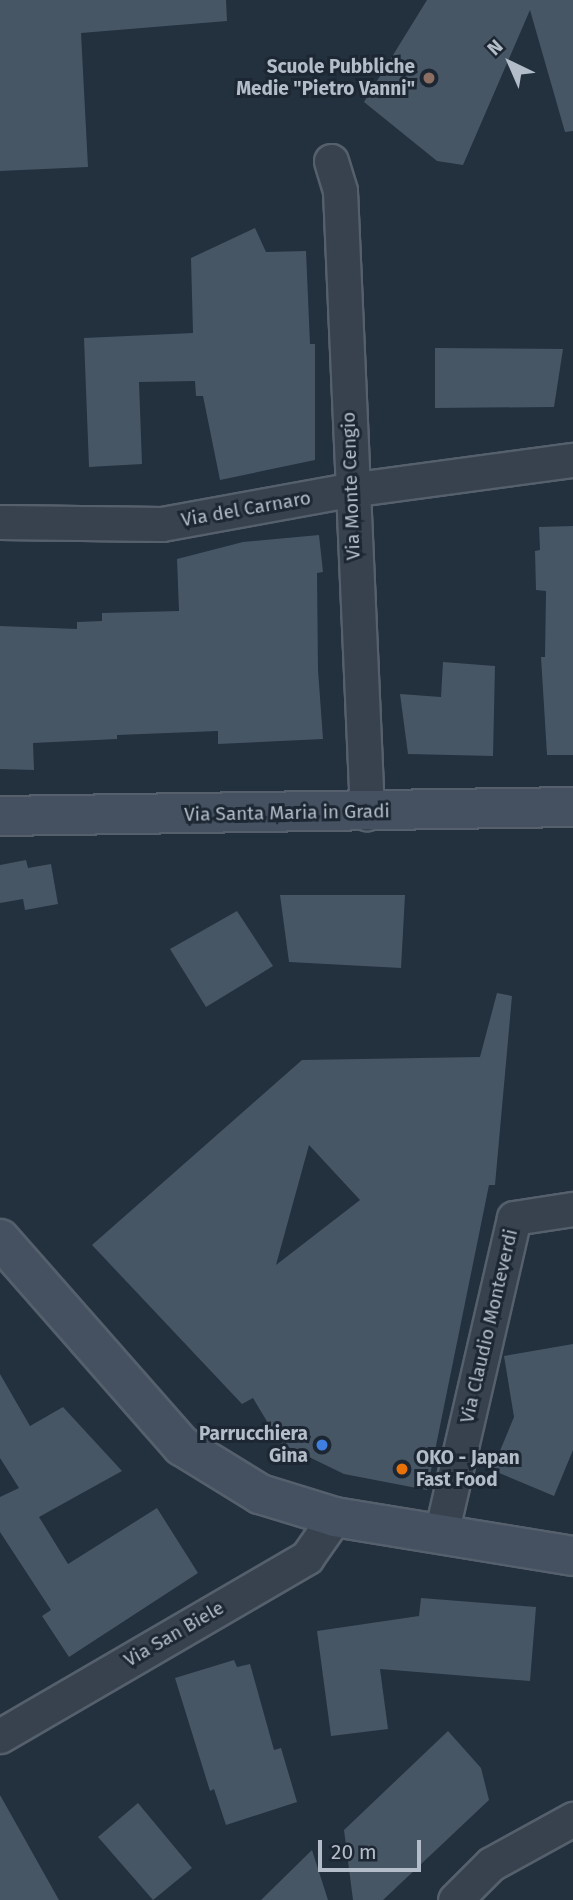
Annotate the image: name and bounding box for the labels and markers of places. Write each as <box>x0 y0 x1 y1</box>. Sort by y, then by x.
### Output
place label: Scuole Pubbliche Medie "Pietro Vanni" <box>236 56 415 100</box>
marker: Scuole Pubbliche Medie "Pietro Vanni" <box>421 70 437 86</box>
place label: Parrucchiera Gina <box>199 1423 308 1467</box>
marker: Parrucchiera Gina <box>314 1437 330 1453</box>
place label: OKO - Japan Fast Food <box>416 1447 520 1491</box>
marker: OKO - Japan Fast Food <box>394 1461 410 1477</box>

